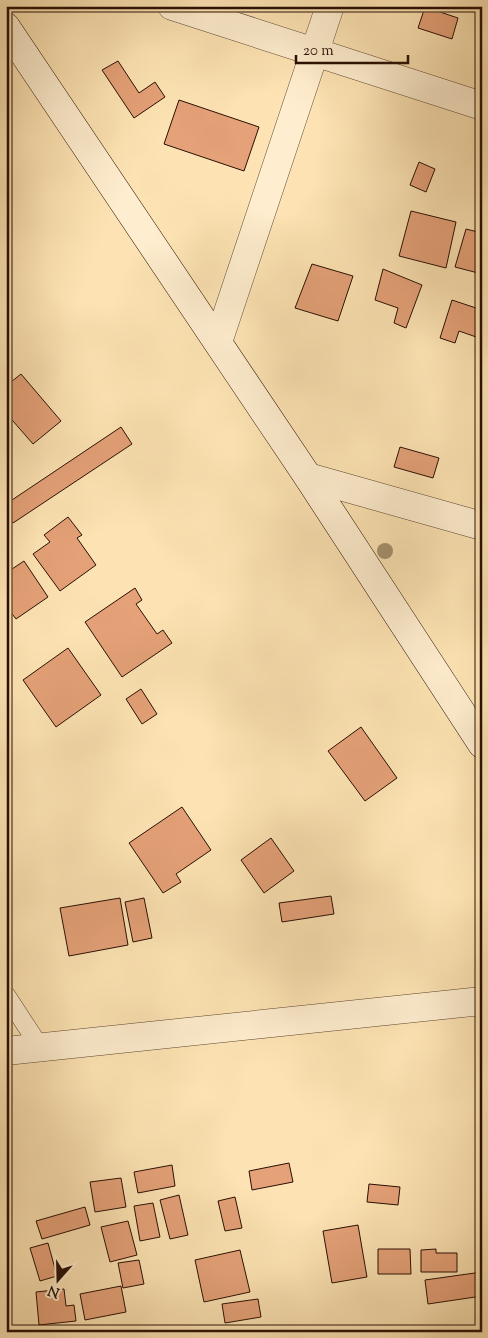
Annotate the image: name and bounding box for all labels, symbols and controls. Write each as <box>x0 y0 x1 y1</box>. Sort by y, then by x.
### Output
scale bar <box>296 32 408 64</box>
text: 20 m <box>303 41 334 62</box>
north arrow <box>32 1256 82 1306</box>
text: N <box>46 1279 63 1302</box>

